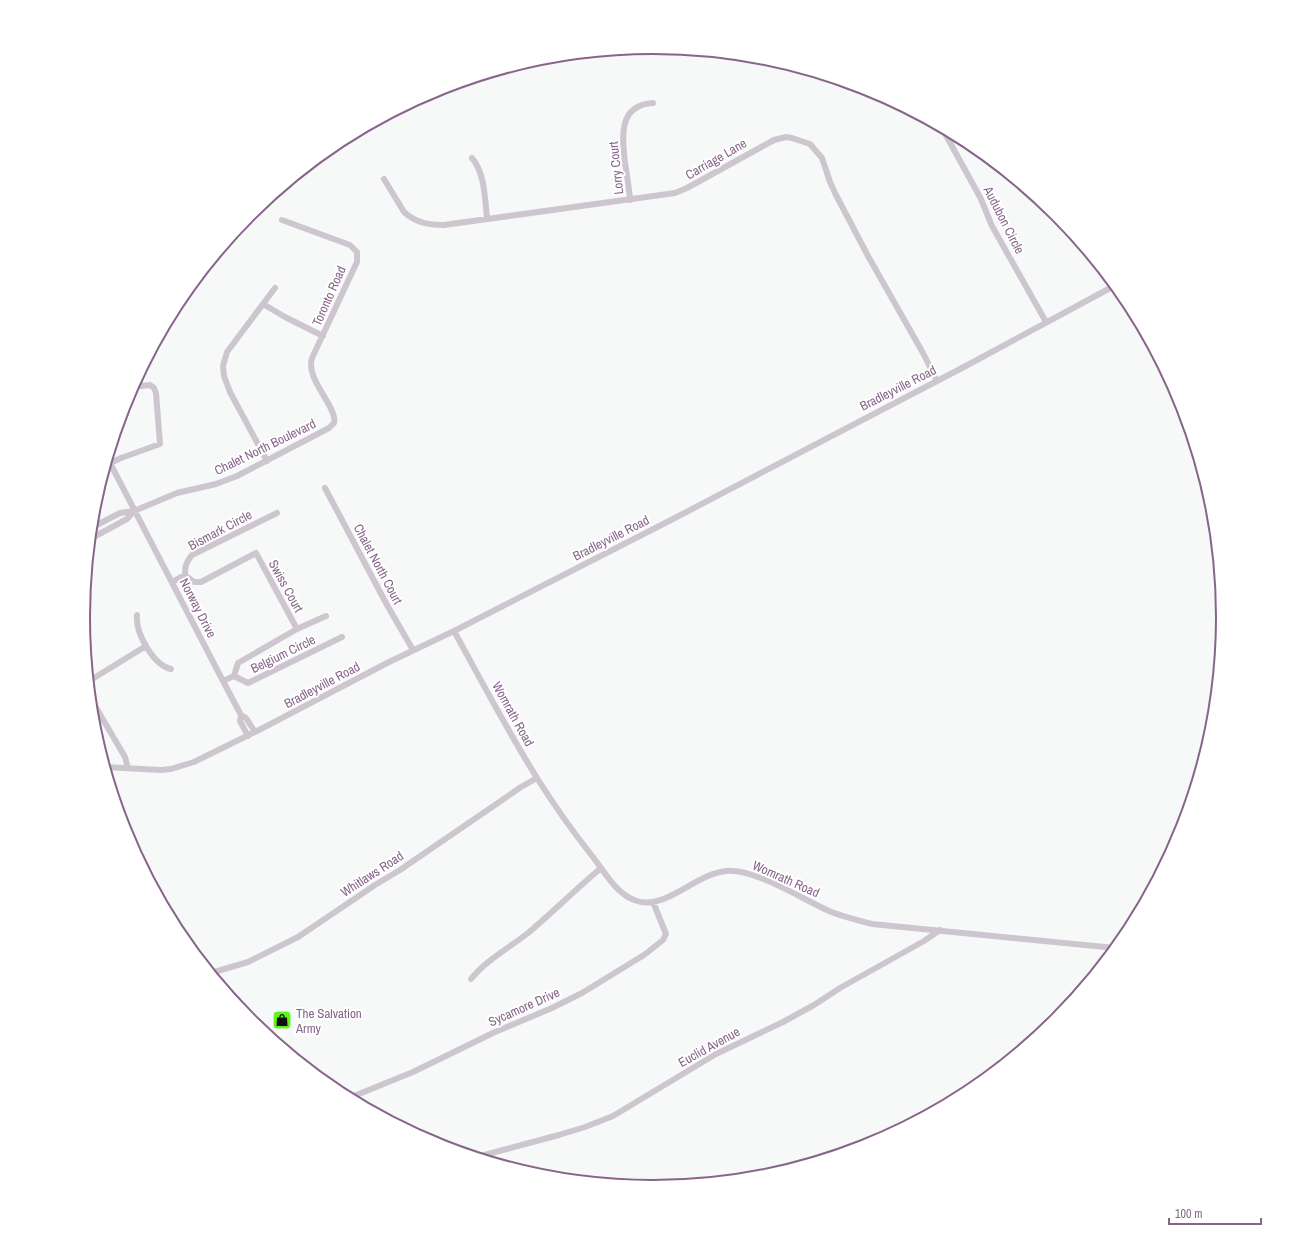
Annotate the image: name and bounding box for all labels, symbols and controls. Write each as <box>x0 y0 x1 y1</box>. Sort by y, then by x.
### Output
street label: Carriage Lane <box>682 135 750 183</box>
street label: Lorry Court <box>605 141 627 195</box>
street label: Audubon Circle <box>979 183 1028 257</box>
street label: Toronto Road <box>308 263 350 329</box>
street label: Bradleyville Road <box>857 361 939 415</box>
street label: Chalet North Boulevard <box>211 415 319 479</box>
street label: Bismark Circle <box>185 506 255 554</box>
street label: Bradleyville Road <box>570 511 652 565</box>
street label: Chalet North Court <box>350 521 406 607</box>
street label: Swiss Court <box>265 557 307 615</box>
street label: Norway Drive <box>176 575 220 641</box>
street label: Belgium Circle <box>248 631 318 677</box>
street label: Bradleyville Road <box>281 658 363 712</box>
street label: Womrath Road <box>488 679 538 749</box>
street label: Whitlaws Road <box>337 847 407 901</box>
street label: Womrath Road <box>750 857 822 901</box>
street label: Sycamore Drive <box>486 984 562 1030</box>
place label: The Salvation Army <box>295 1005 362 1037</box>
shop icon: The Salvation Army <box>271 1009 293 1031</box>
street label: Euclid Avenue <box>675 1023 743 1071</box>
scale bar <box>1169 1200 1261 1226</box>
text: 100 m <box>1175 1206 1202 1222</box>

